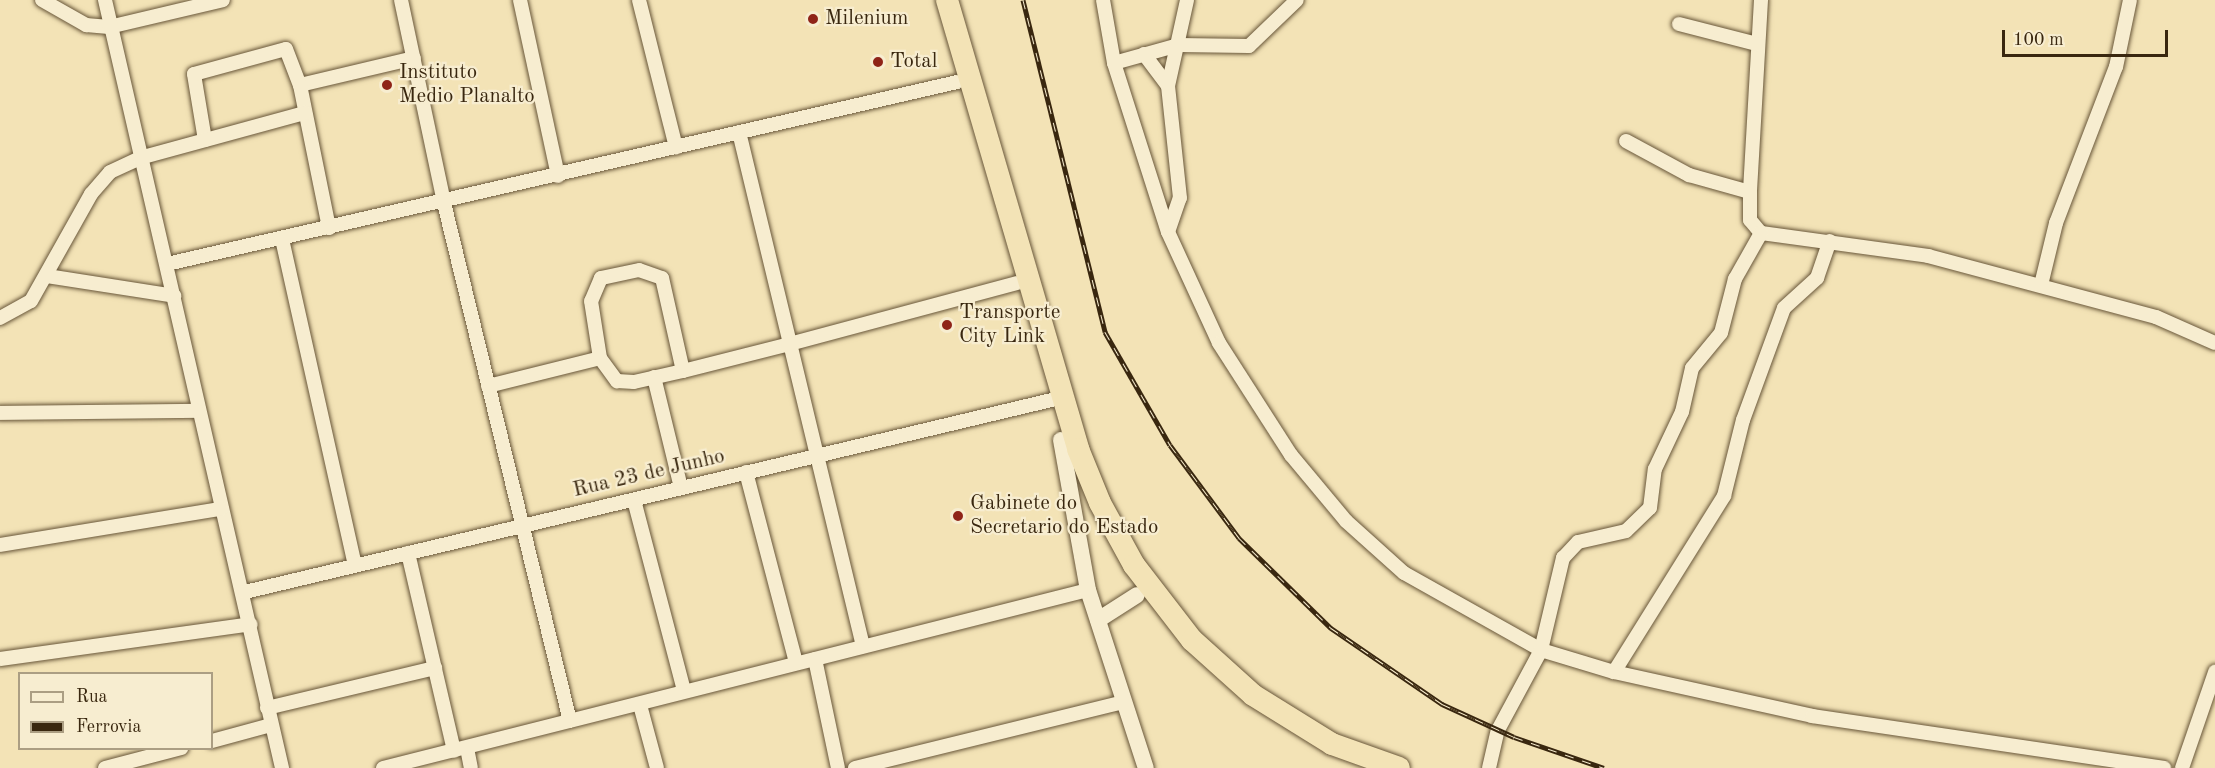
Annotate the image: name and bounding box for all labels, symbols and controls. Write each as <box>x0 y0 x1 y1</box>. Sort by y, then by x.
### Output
place label: Milenium <box>825 6 908 32</box>
marker: Milenium <box>806 12 820 26</box>
scale bar <box>2005 18 2172 56</box>
text: 100 m <box>2013 31 2064 49</box>
place label: Total <box>890 49 937 75</box>
marker: Total <box>871 55 885 69</box>
place label: Instituto Medio Planalto <box>399 60 535 110</box>
marker: Instituto Medio Planalto <box>380 78 394 92</box>
place label: Transporte City Link <box>959 300 1060 350</box>
marker: Transporte City Link <box>940 318 954 332</box>
street label: Rua 23 de Junho <box>571 444 727 504</box>
place label: Gabinete do Secretario do Estado <box>970 491 1158 541</box>
marker: Gabinete do Secretario do Estado <box>951 509 965 523</box>
legend <box>18 672 213 750</box>
text: Rua <box>76 688 107 706</box>
text: Ferrovia <box>76 718 141 736</box>

